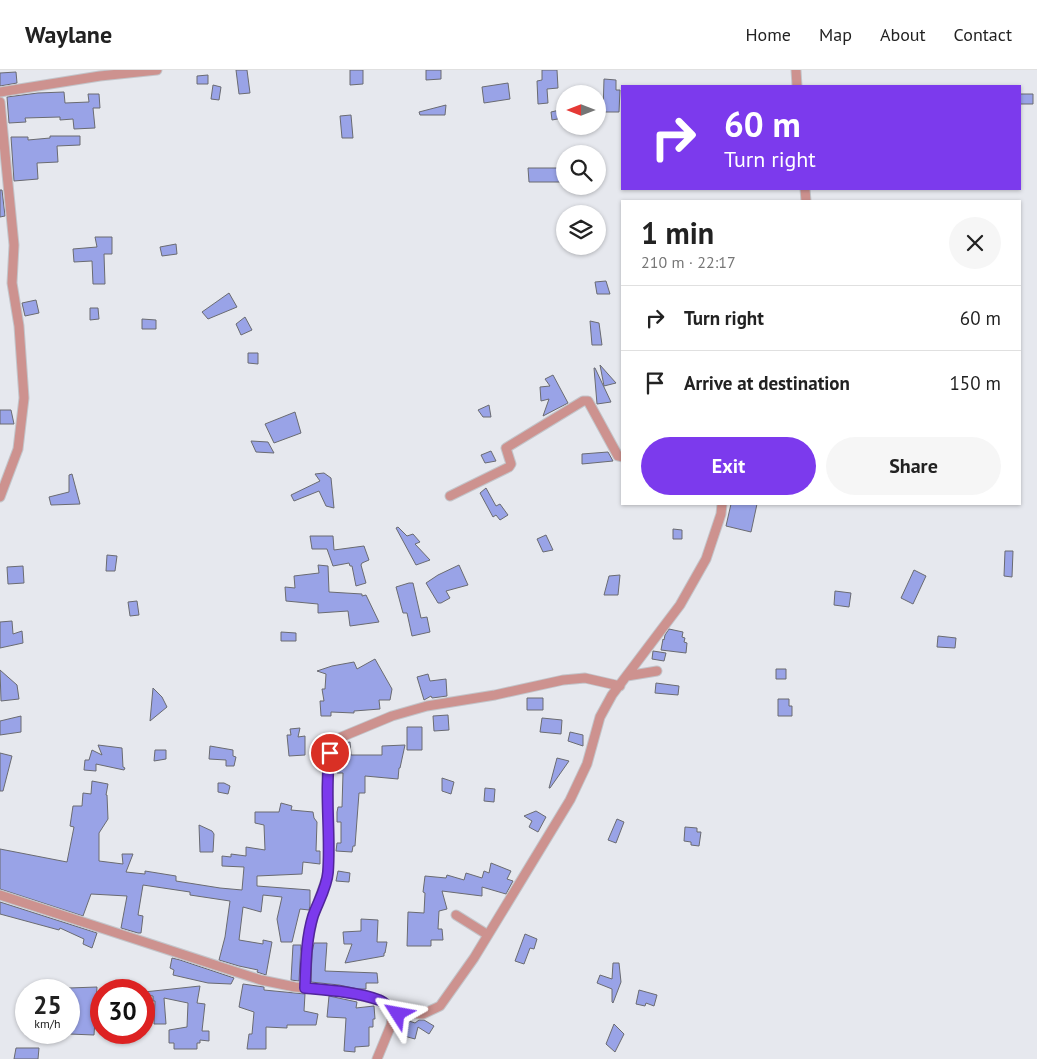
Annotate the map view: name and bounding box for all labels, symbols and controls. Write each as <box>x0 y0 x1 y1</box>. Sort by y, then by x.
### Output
text: Waylane <box>25 19 112 50</box>
text: Home <box>745 23 791 46</box>
text: Map <box>819 23 852 46</box>
text: About <box>880 23 926 46</box>
text: Contact <box>954 23 1012 46</box>
north arrow <box>556 85 606 135</box>
map controls <box>556 85 606 255</box>
text: 60 m <box>724 101 801 147</box>
icon: right <box>641 105 706 170</box>
button: search <box>556 145 606 195</box>
text: Turn right <box>724 145 816 173</box>
button: layers <box>556 205 606 255</box>
text: 1 min <box>641 213 714 252</box>
button: close <box>949 217 1001 269</box>
text: 210 m · 22:17 <box>641 252 736 272</box>
icon: right <box>641 304 669 332</box>
text: Turn right <box>684 306 764 330</box>
text: 60 m <box>960 306 1001 330</box>
icon: arrive <box>641 369 669 397</box>
text: Arrive at destination <box>684 371 850 395</box>
text: 150 m <box>949 371 1001 395</box>
button: Exit <box>641 437 816 495</box>
button: Share <box>826 437 1001 495</box>
pin <box>309 732 351 774</box>
icon: arrive <box>316 739 344 767</box>
speed limit sign: 30 <box>90 979 155 1044</box>
position arrow <box>371 987 423 1039</box>
text: 25 <box>33 989 62 1021</box>
text: km/h <box>34 1016 61 1031</box>

